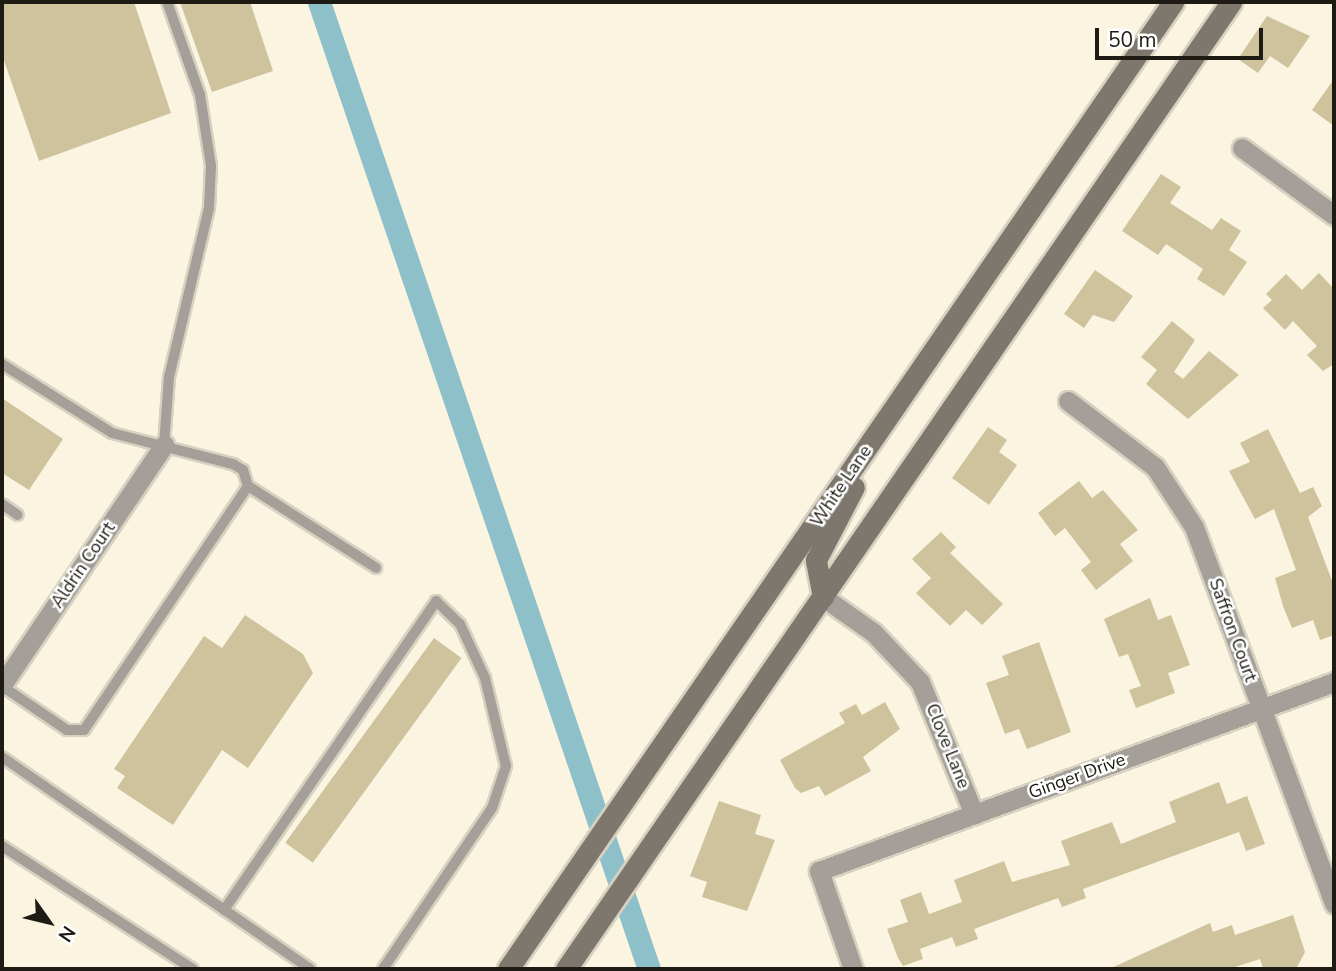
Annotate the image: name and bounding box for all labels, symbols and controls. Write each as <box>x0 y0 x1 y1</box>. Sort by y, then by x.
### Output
scale bar <box>1098 14 1266 58</box>
text: 50 m <box>1108 26 1157 54</box>
street label: White Lane <box>806 441 876 531</box>
street label: Aldrin Court <box>46 518 120 612</box>
street label: Saffron Court <box>1204 575 1262 685</box>
street label: Clove Lane <box>921 700 975 792</box>
street label: Ginger Drive <box>1026 749 1128 803</box>
north arrow <box>14 887 84 957</box>
text: N <box>52 921 81 947</box>

